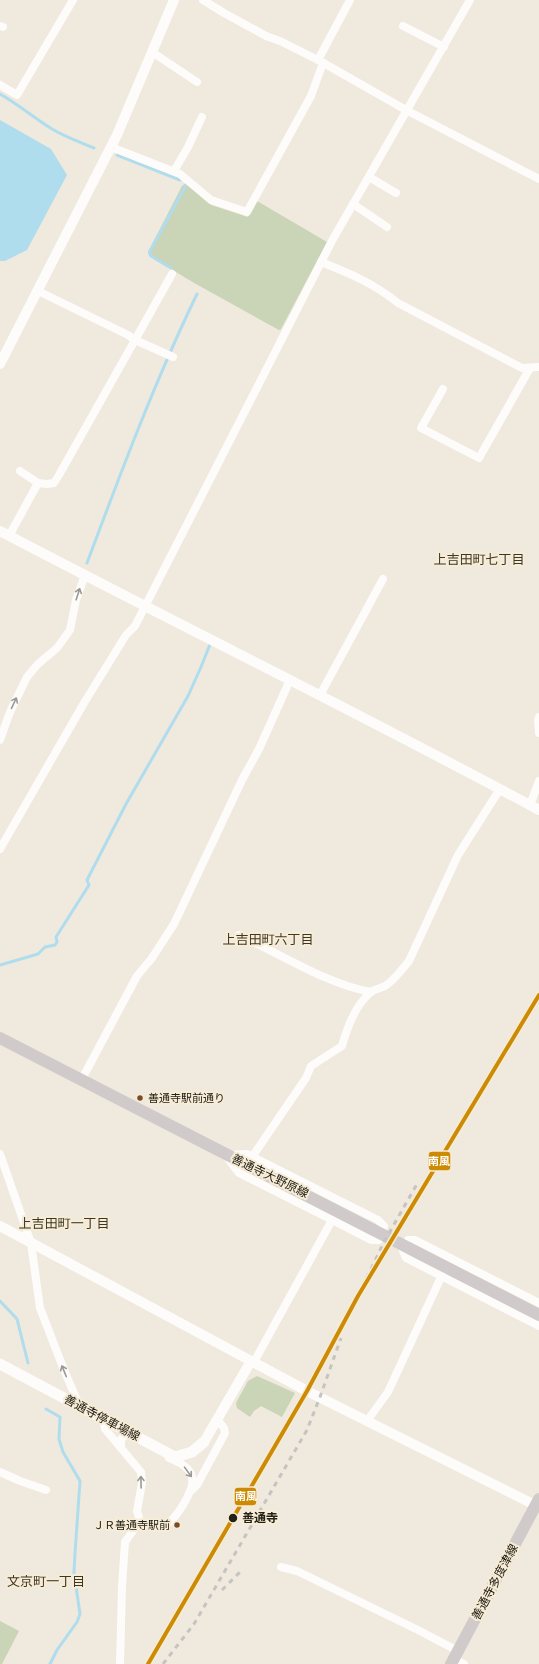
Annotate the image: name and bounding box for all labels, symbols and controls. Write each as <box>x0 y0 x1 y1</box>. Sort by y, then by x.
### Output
district label: 上吉田町七丁目 <box>433 552 525 567</box>
one-way arrow <box>75 589 83 601</box>
one-way arrow <box>11 698 18 710</box>
district label: 上吉田町六丁目 <box>222 932 314 947</box>
place label: 善通寺駅前通り <box>148 1092 225 1105</box>
marker: 善通寺駅前通り <box>135 1093 145 1103</box>
street label: 善通寺大野原線 <box>229 1151 311 1201</box>
line badge: 南風 <box>428 1151 451 1171</box>
text: 南風 <box>428 1155 450 1168</box>
district label: 上吉田町一丁目 <box>18 1216 110 1231</box>
one-way arrow <box>60 1365 68 1377</box>
street label: 善通寺停車場線 <box>62 1392 142 1444</box>
one-way arrow <box>184 1466 192 1477</box>
one-way arrow <box>137 1476 145 1489</box>
line badge: 南風 <box>234 1487 257 1506</box>
text: 南風 <box>235 1490 257 1503</box>
place label: 善通寺 <box>242 1511 278 1525</box>
marker: 善通寺 <box>227 1512 239 1524</box>
place label: ＪＲ善通寺駅前 <box>93 1519 170 1532</box>
marker: ＪＲ善通寺駅前 <box>172 1520 182 1530</box>
street label: 善通寺多度津線 <box>469 1542 521 1622</box>
district label: 文京町一丁目 <box>7 1574 85 1589</box>

